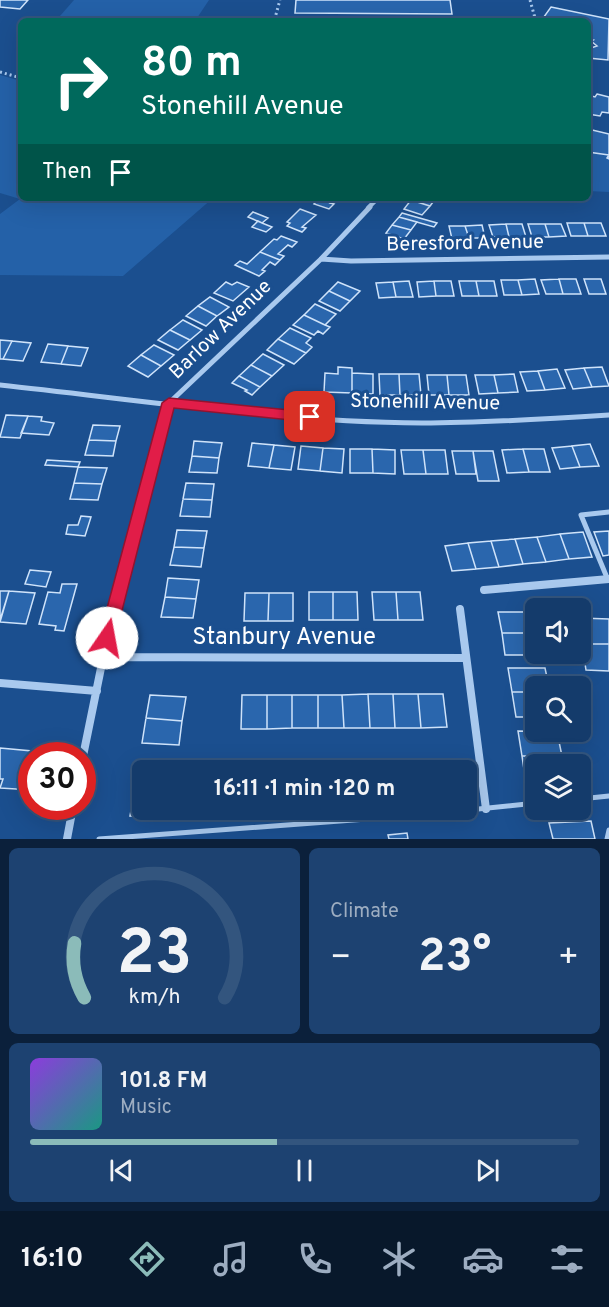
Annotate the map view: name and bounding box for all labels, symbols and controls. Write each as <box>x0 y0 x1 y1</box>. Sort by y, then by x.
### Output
text: 80 m <box>141 38 242 91</box>
icon: right <box>42 42 120 120</box>
text: Stonehill Avenue <box>141 90 344 124</box>
icon: arrive <box>104 156 137 189</box>
text: Then <box>42 159 92 186</box>
street label: Beresford Avenue <box>386 230 544 258</box>
street label: Barlow Avenue <box>164 274 278 386</box>
street label: Stonehill Avenue <box>350 389 500 417</box>
pin <box>284 391 335 442</box>
icon: arrive <box>293 400 326 433</box>
map controls <box>525 598 591 820</box>
button: sound <box>525 598 591 664</box>
position arrow <box>75 606 139 670</box>
street label: Stanbury Avenue <box>192 623 376 653</box>
button: search <box>525 676 591 742</box>
speed limit sign: 30 <box>18 742 96 820</box>
button: layers <box>525 754 591 820</box>
text: 16:11 · 1 min · 120 m <box>214 776 395 803</box>
text: Climate <box>330 899 399 925</box>
text: 23 <box>117 917 192 996</box>
text: 23° <box>418 930 491 987</box>
text: − <box>330 938 351 980</box>
text: + <box>558 938 579 980</box>
text: km/h <box>128 984 181 1011</box>
text: 101.8 FM <box>120 1068 207 1095</box>
text: Music <box>120 1095 172 1121</box>
icon: previous <box>105 1154 138 1187</box>
icon: pause <box>288 1154 321 1187</box>
icon: next <box>471 1154 504 1187</box>
icon: directions <box>126 1238 168 1280</box>
icon: music <box>210 1238 252 1280</box>
icon: phone <box>294 1238 336 1280</box>
icon: climate <box>378 1238 420 1280</box>
icon: car <box>462 1238 504 1280</box>
icon: filters <box>546 1238 588 1280</box>
text: 16:10 <box>21 1242 84 1276</box>

